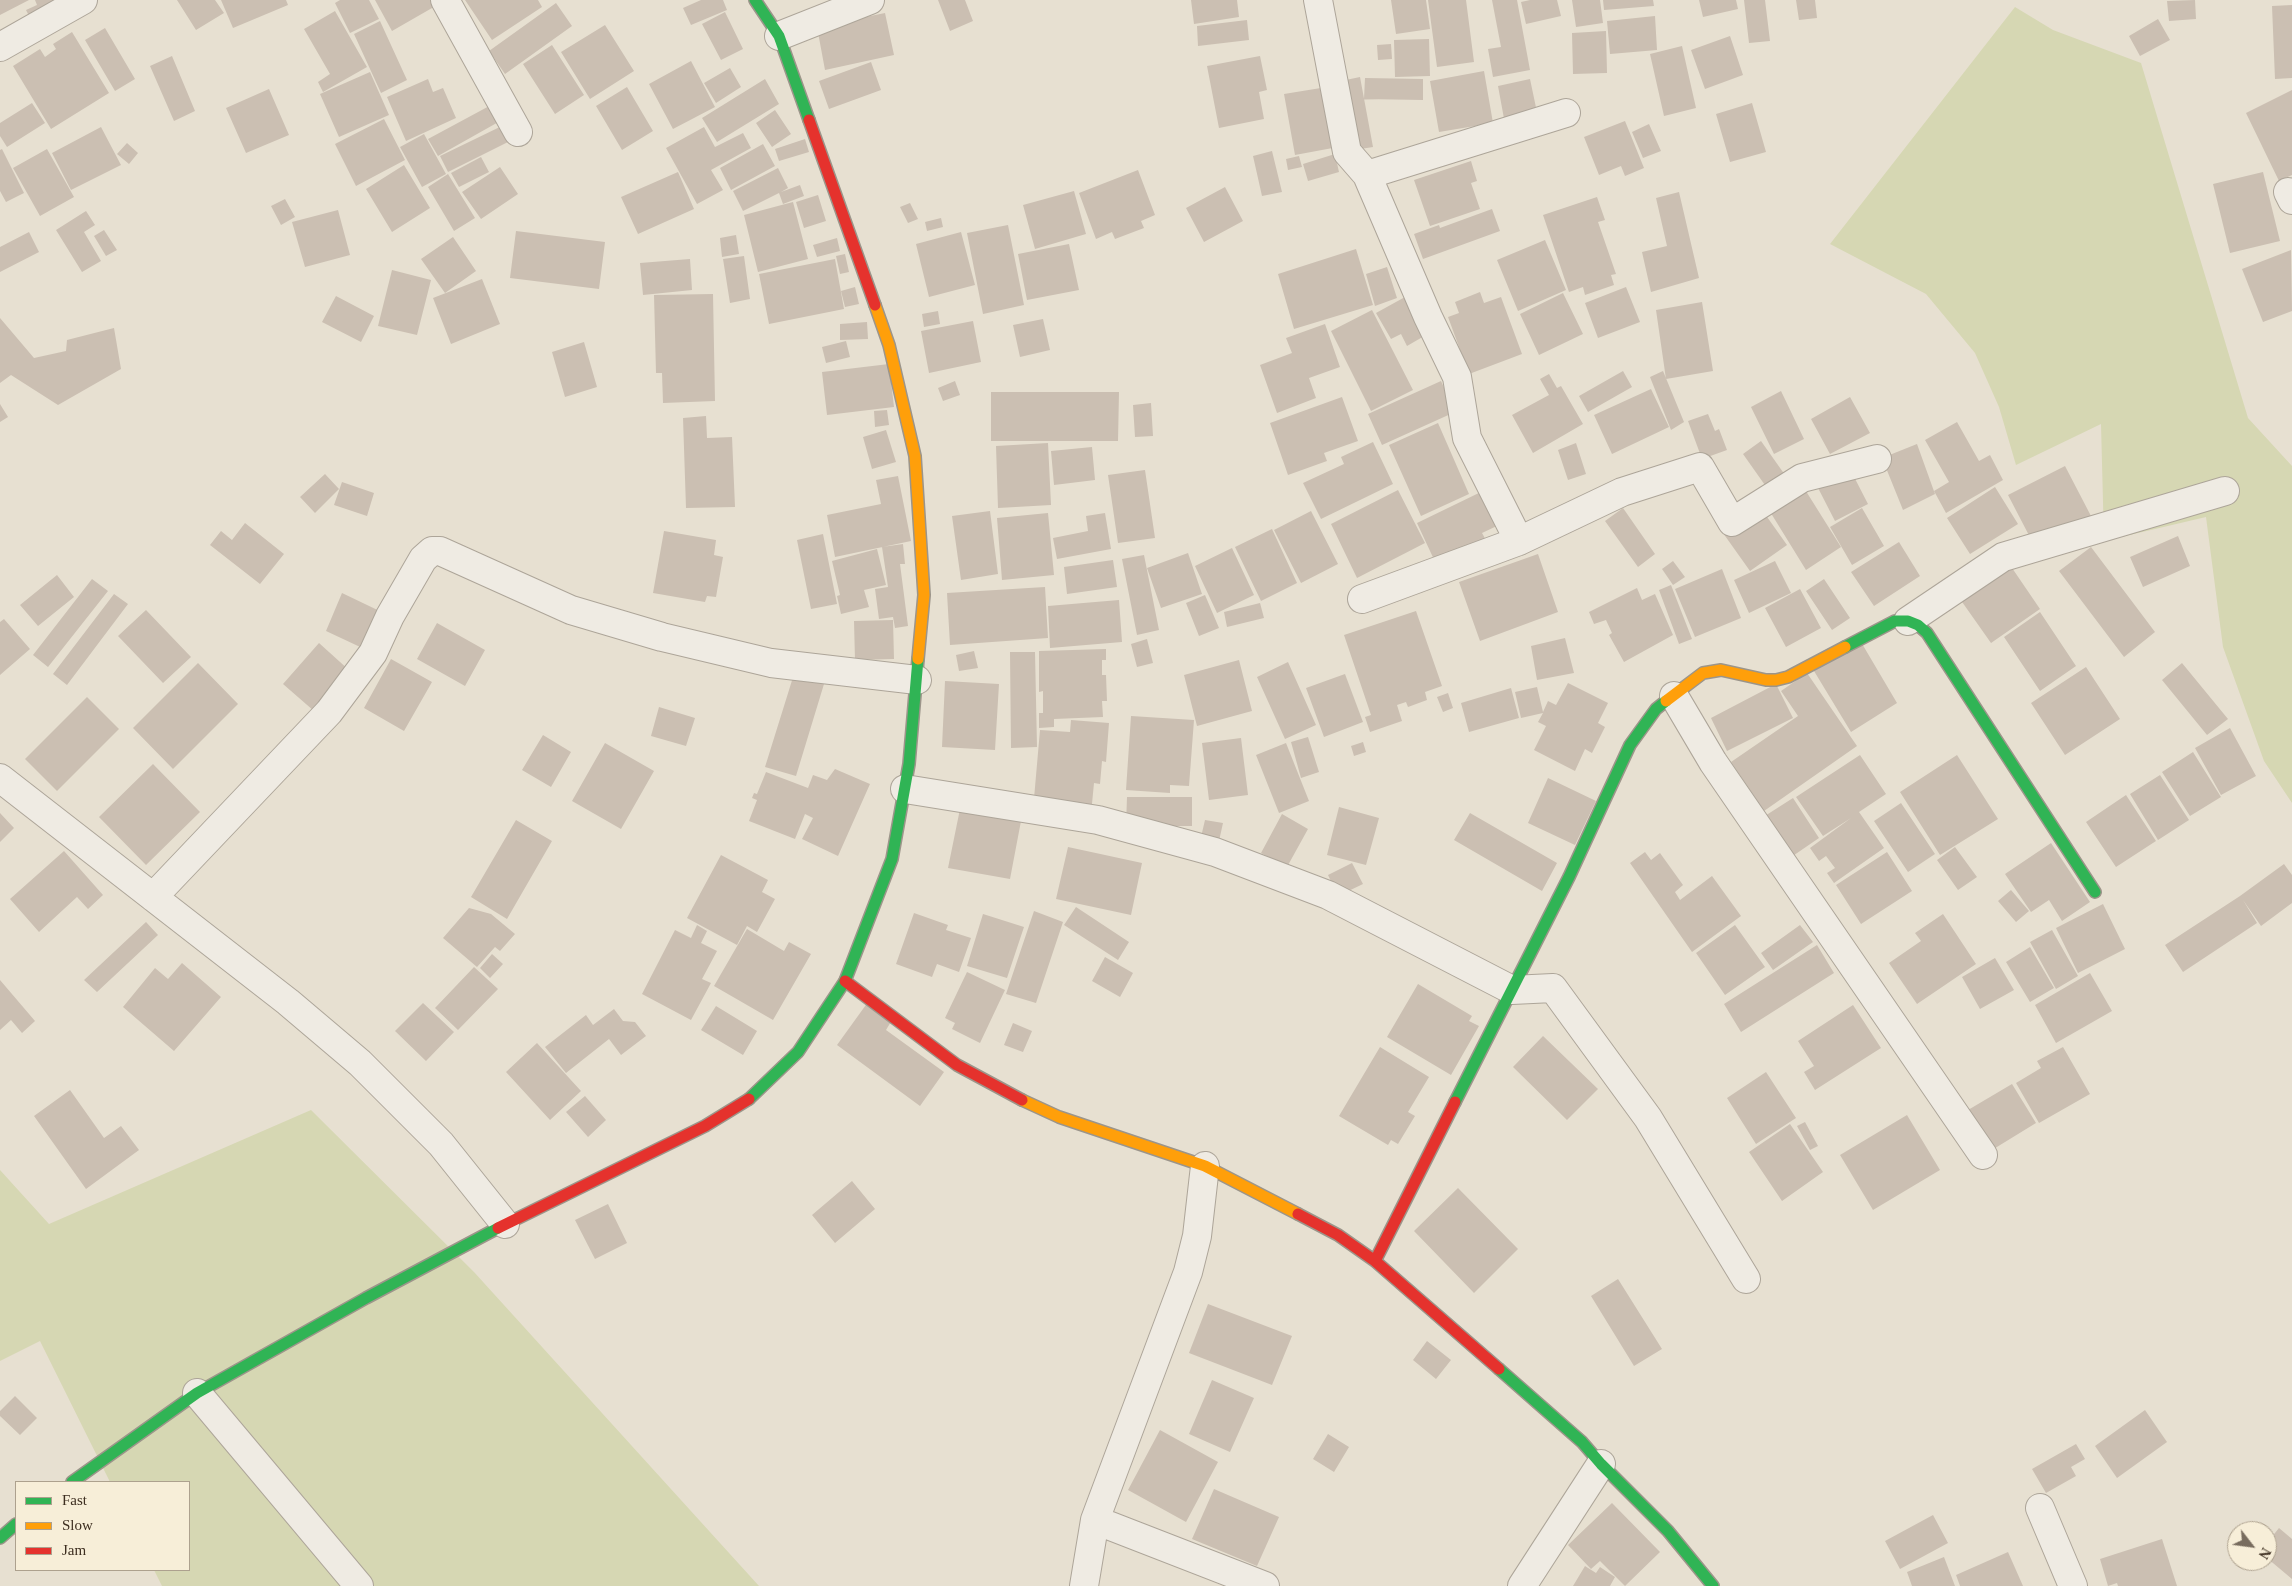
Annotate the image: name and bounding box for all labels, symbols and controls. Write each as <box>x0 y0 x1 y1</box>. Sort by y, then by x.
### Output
legend <box>15 1481 190 1571</box>
text: Fast <box>62 1492 87 1508</box>
text: Slow <box>62 1517 93 1533</box>
north arrow <box>2227 1521 2277 1571</box>
text: Jam <box>62 1542 86 1558</box>
text: N <box>2256 1545 2274 1561</box>

